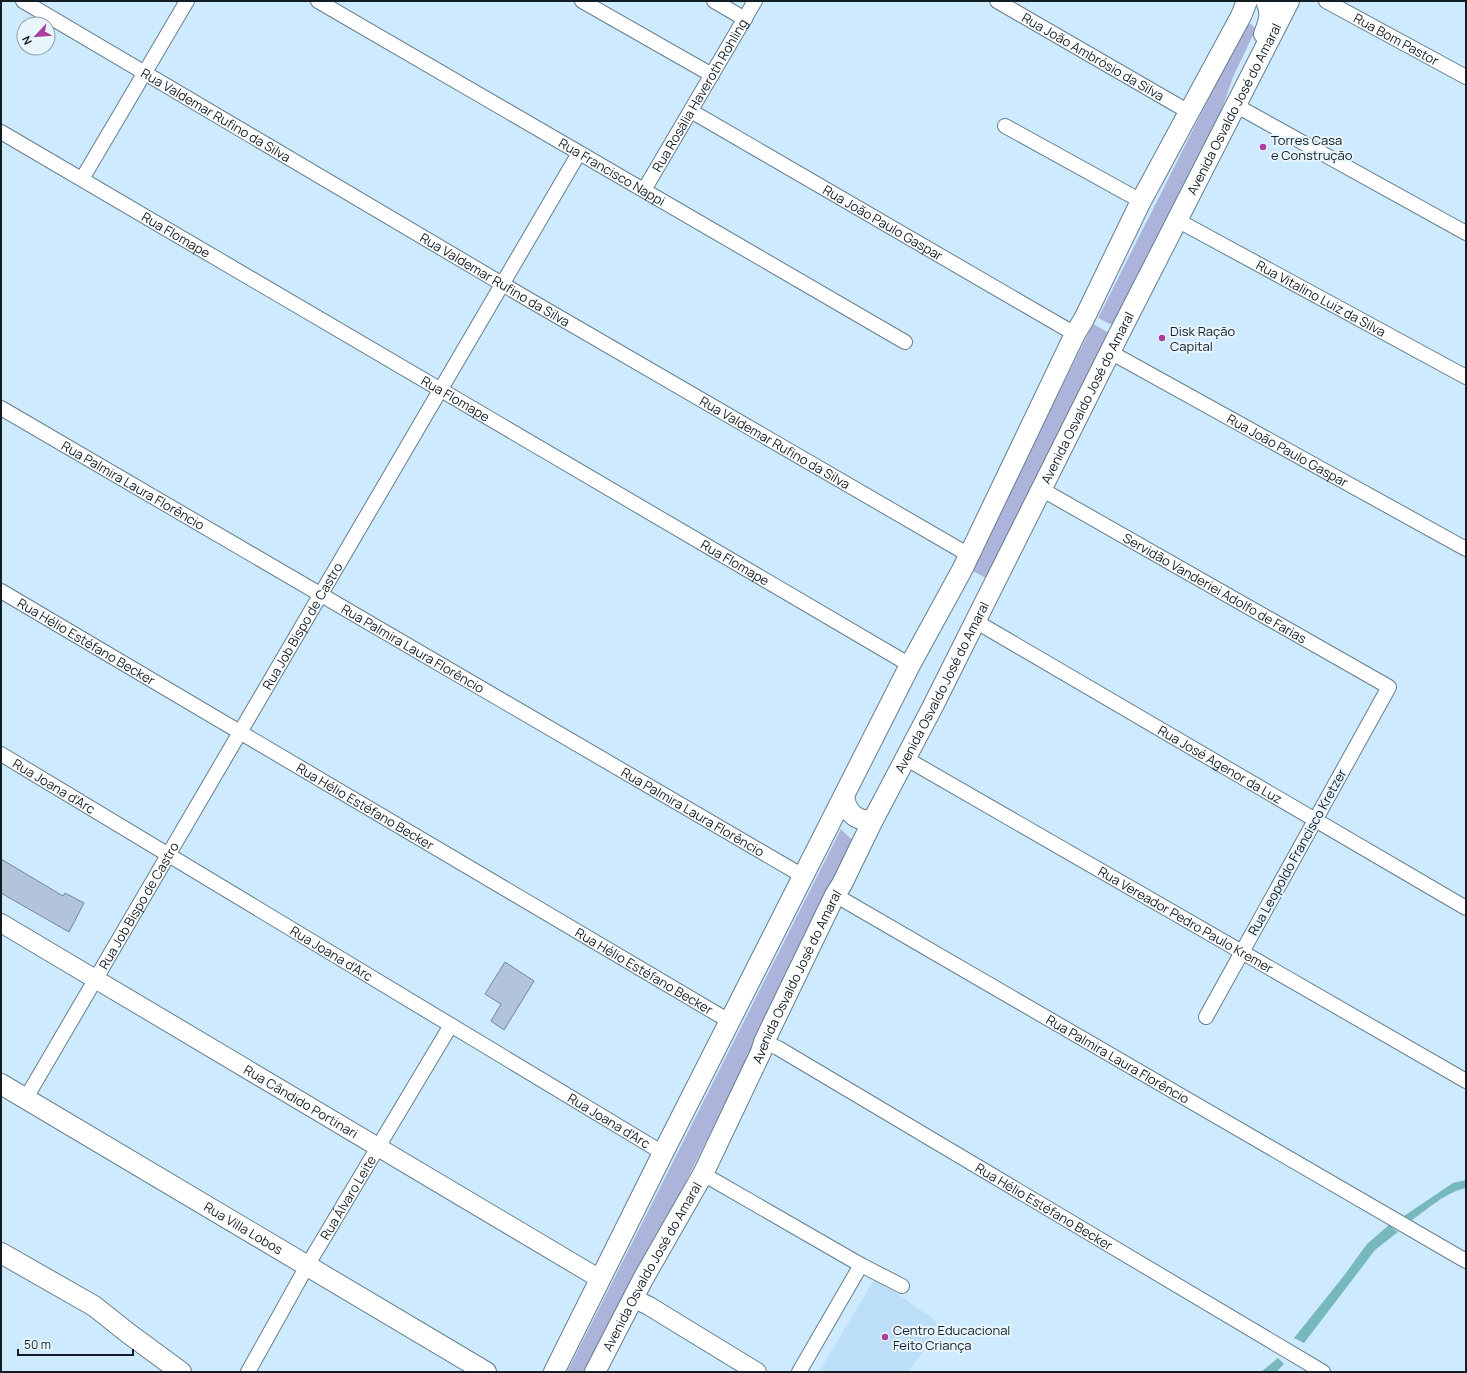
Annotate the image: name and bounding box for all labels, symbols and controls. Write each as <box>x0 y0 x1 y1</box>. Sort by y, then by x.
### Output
street label: Rua João Ambrósio da Silva <box>1019 8 1168 105</box>
street label: Rua Bom Pastor <box>1351 9 1442 70</box>
street label: Rua Rosália Haveroth Rohling <box>648 15 752 175</box>
north arrow <box>16 16 56 56</box>
street label: Avenida Osvaldo José do Amaral <box>1183 20 1285 198</box>
text: N <box>18 34 35 47</box>
street label: Rua Valdemar Rufino da Silva <box>138 64 294 166</box>
place label: Torres Casa e Construção <box>1271 131 1353 164</box>
street label: Rua Francisco Nappi <box>555 134 669 210</box>
marker: Torres Casa e Construção <box>1258 142 1268 152</box>
street label: Rua João Paulo Gaspar <box>820 181 946 265</box>
street label: Rua Flomape <box>139 208 214 262</box>
street label: Rua Valdemar Rufino da Silva <box>417 228 573 331</box>
street label: Rua Vitalino Luiz da Silva <box>1253 256 1389 341</box>
street label: Avenida Osvaldo José do Amaral <box>1037 309 1138 487</box>
place label: Disk Ração Capital <box>1170 322 1235 355</box>
marker: Disk Ração Capital <box>1157 333 1167 343</box>
street label: Rua Flomape <box>418 371 494 426</box>
street label: Rua Valdemar Rufino da Silva <box>697 392 853 493</box>
street label: Rua João Paulo Gaspar <box>1224 410 1352 491</box>
street label: Rua Palmira Laura Florêncio <box>58 436 208 534</box>
street label: Servidão Vanderiei Adolfo de Farias <box>1120 529 1310 647</box>
street label: Rua Flomape <box>697 535 773 590</box>
street label: Rua Job Bispo de Castro <box>258 559 347 693</box>
street label: Rua Hélio Estéfano Becker <box>14 594 159 689</box>
street label: Avenida Osvaldo José do Amaral <box>890 598 993 776</box>
street label: Rua Palmira Laura Florêncio <box>338 600 488 697</box>
street label: Rua José Agenor da Luz <box>1155 721 1286 808</box>
street label: Rua Joana d'Arc <box>10 754 99 818</box>
street label: Rua Hélio Estéfano Becker <box>293 758 438 854</box>
street label: Rua Palmira Laura Florêncio <box>618 763 768 861</box>
street label: Rua Leopoldo Francisco Kretzer <box>1244 765 1351 939</box>
street label: Rua Job Bispo de Castro <box>94 838 183 972</box>
street label: Rua Vereador Pedro Paulo Kremer <box>1095 862 1277 977</box>
street label: Avenida Osvaldo José do Amaral <box>748 886 845 1067</box>
street label: Rua Joana d'Arc <box>287 921 376 985</box>
street label: Rua Hélio Estéfano Becker <box>572 923 717 1019</box>
street label: Rua Palmira Laura Florêncio <box>1043 1010 1193 1108</box>
street label: Rua Cândido Portinari <box>241 1060 361 1142</box>
street label: Rua Joana d'Arc <box>565 1089 654 1152</box>
street label: Rua Álvaro Leite <box>316 1152 380 1243</box>
street label: Rua Hélio Estéfano Becker <box>972 1158 1117 1254</box>
street label: Avenida Osvaldo José do Amaral <box>598 1179 706 1354</box>
street label: Rua Villa Lobos <box>201 1198 286 1258</box>
place label: Centro Educacional Feito Criança <box>893 1321 1010 1354</box>
scale bar <box>18 1331 133 1357</box>
marker: Centro Educacional Feito Criança <box>880 1332 890 1342</box>
text: 50 m <box>24 1336 51 1353</box>

